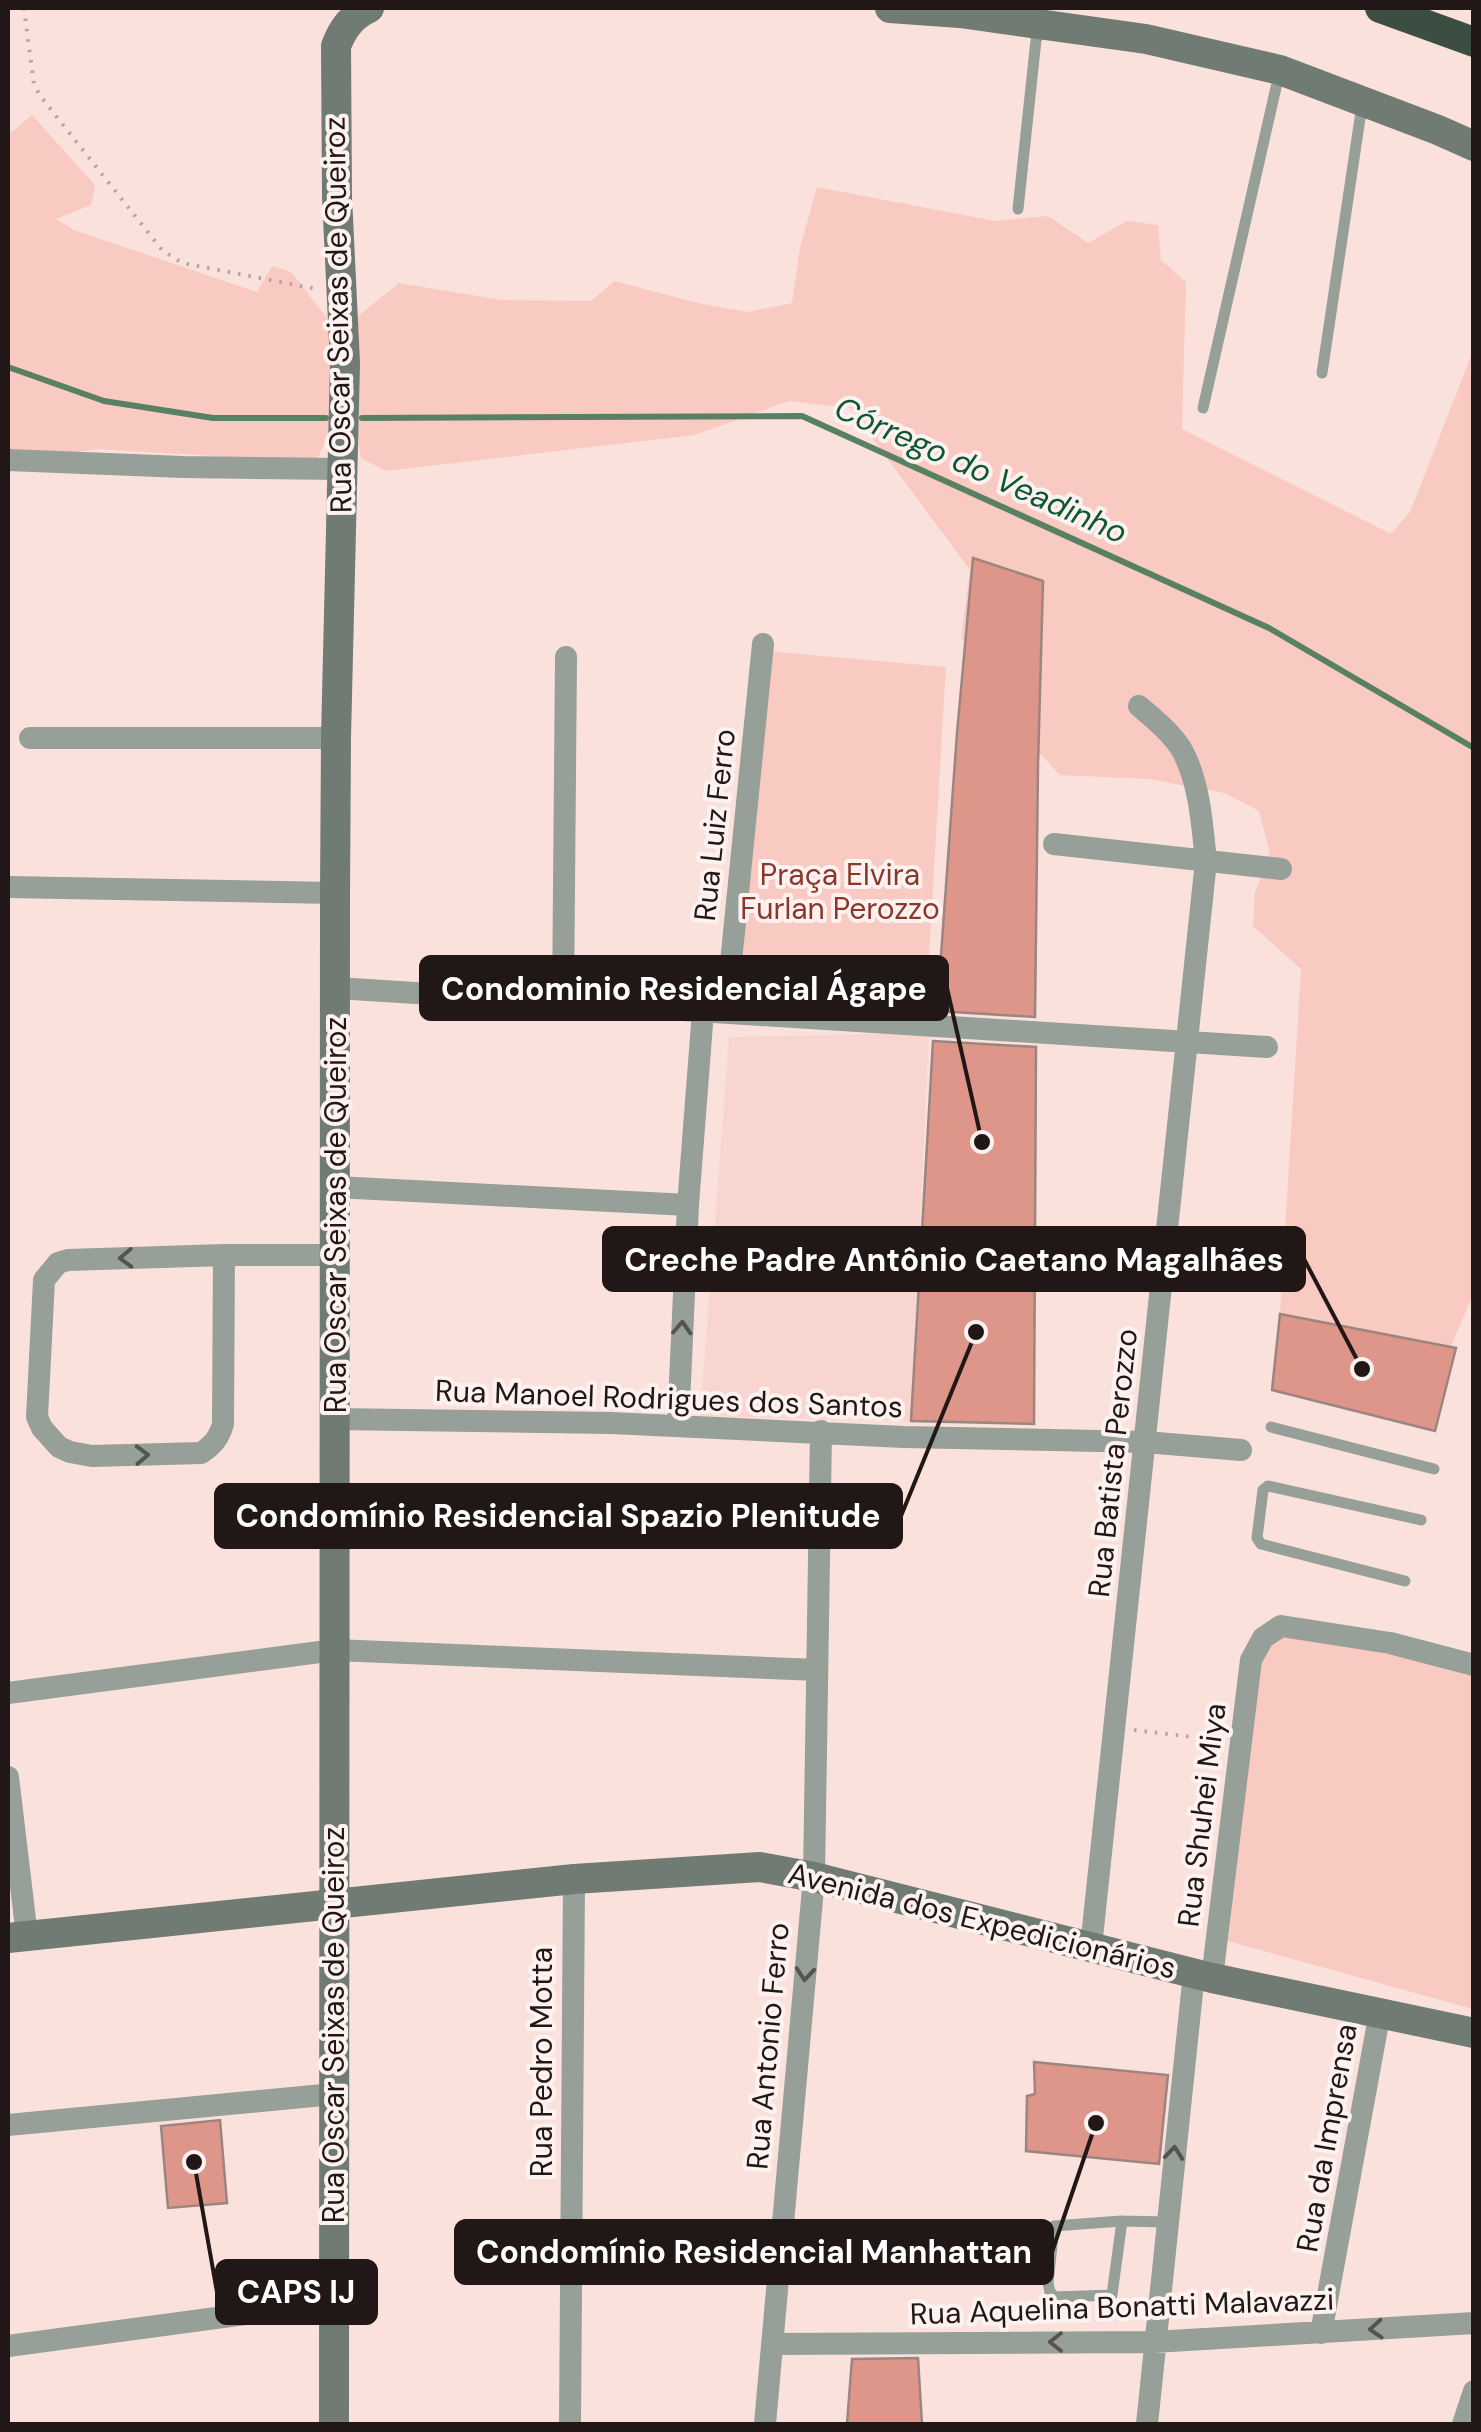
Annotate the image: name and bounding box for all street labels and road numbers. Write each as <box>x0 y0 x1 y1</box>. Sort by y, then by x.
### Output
street label: Rua Oscar Seixas de Queiroz <box>315 116 360 514</box>
street label: Rua Luiz Ferro <box>685 727 744 923</box>
street label: Rua Oscar Seixas de Queiroz <box>316 1017 355 1413</box>
street label: Rua Batista Perozzo <box>1079 1327 1146 1599</box>
street label: Rua Manoel Rodrigues dos Santos <box>434 1371 904 1426</box>
street label: Rua Shuhei Miya <box>1168 1701 1235 1929</box>
street label: Rua Oscar Seixas de Queiroz <box>314 1827 353 2223</box>
street label: Avenida dos Expedicionários <box>784 1853 1180 1988</box>
street label: Rua Antonio Ferro <box>737 1921 798 2171</box>
street label: Rua Pedro Motta <box>522 1947 561 2177</box>
street label: Rua da Imprensa <box>1287 2021 1366 2255</box>
street label: Rua Aquelina Bonatti Malavazzi <box>909 2280 1335 2333</box>

